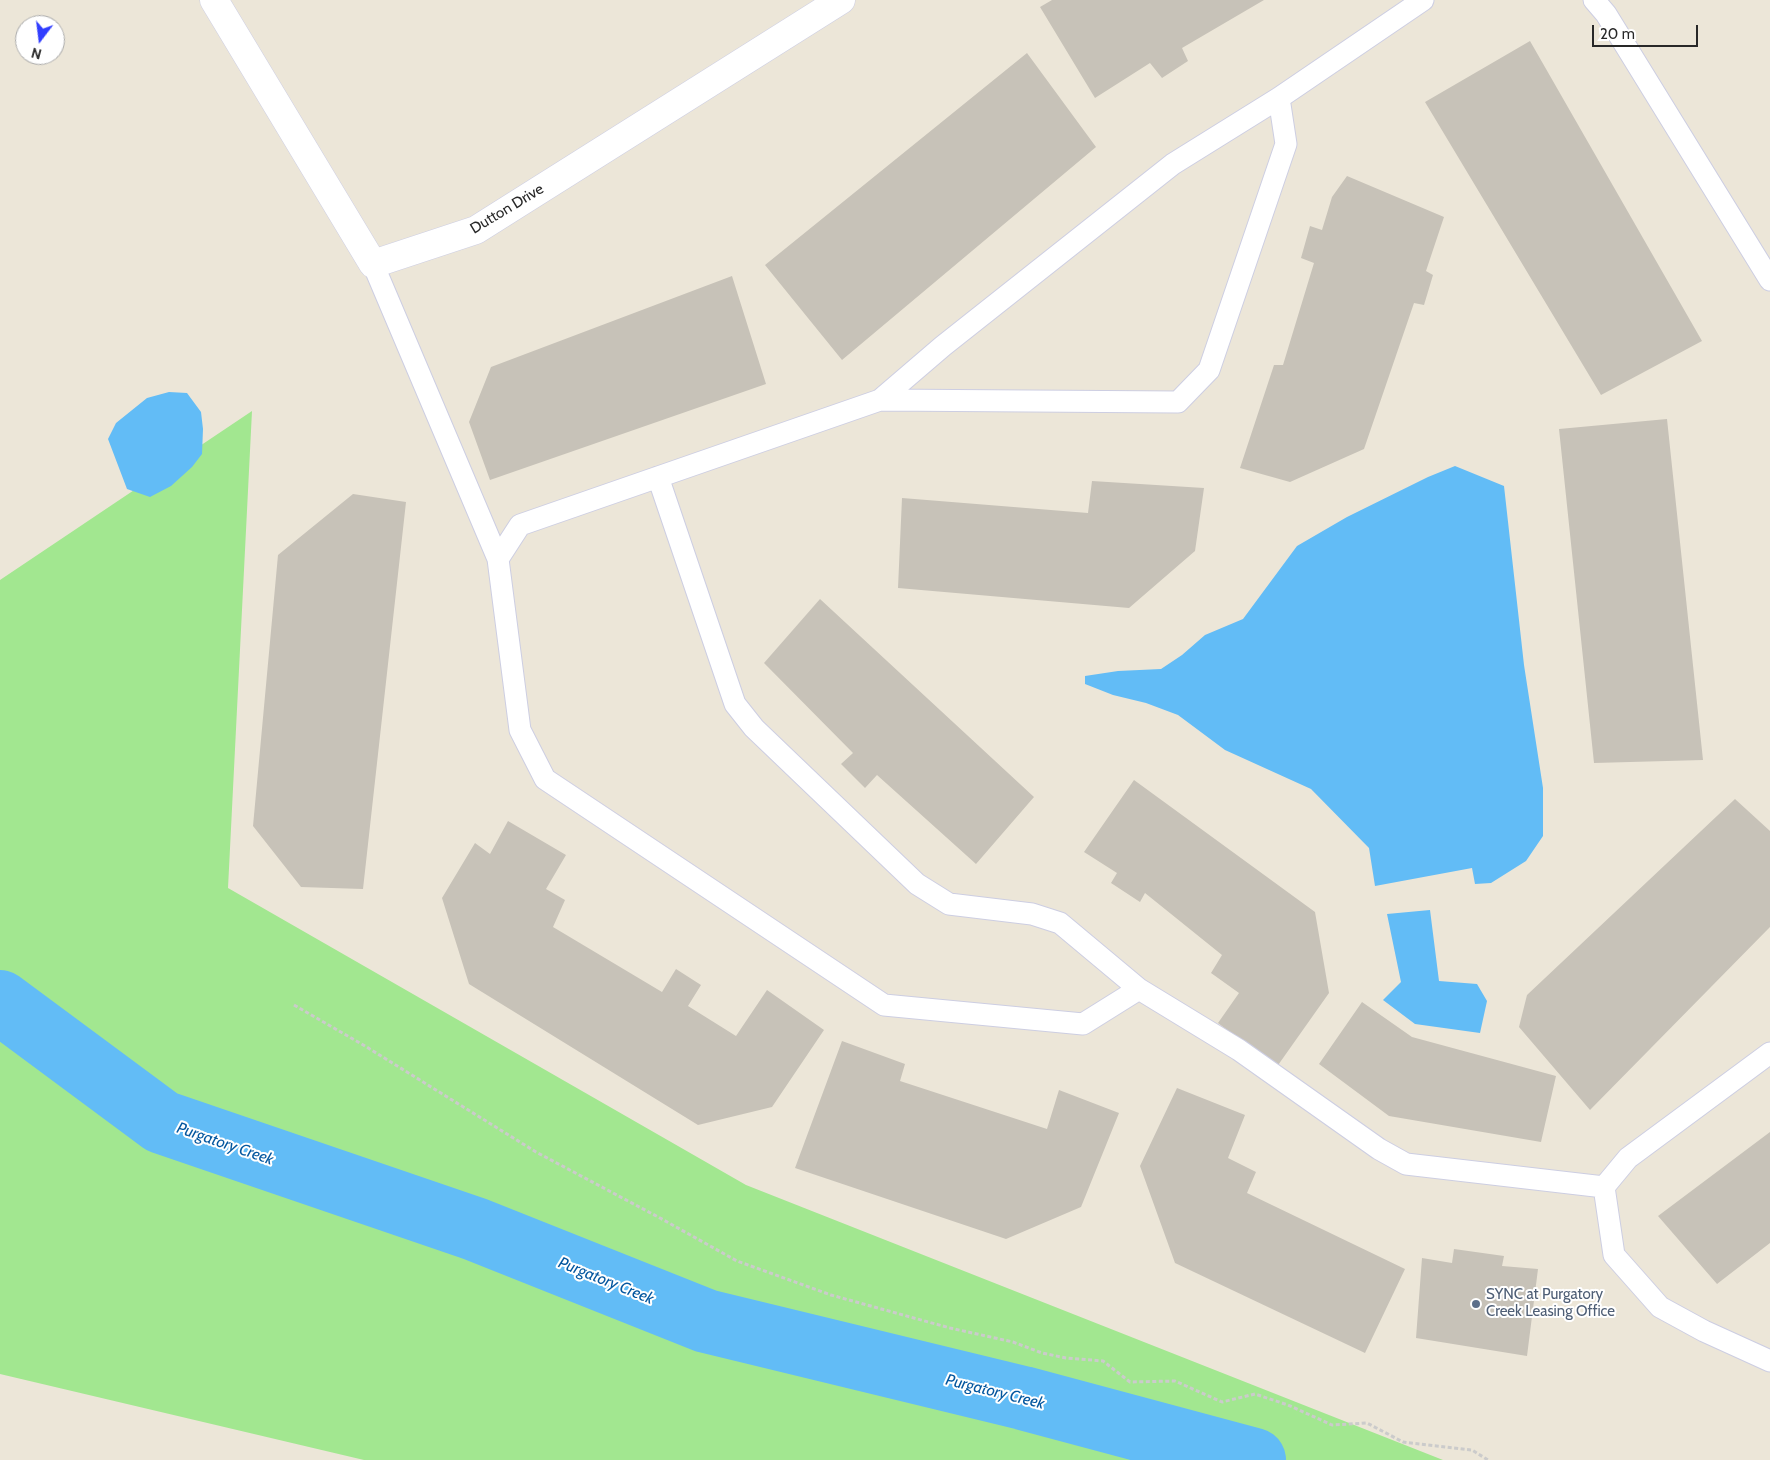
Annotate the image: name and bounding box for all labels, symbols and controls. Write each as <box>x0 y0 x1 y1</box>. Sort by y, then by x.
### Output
north arrow <box>15 15 65 65</box>
scale bar <box>1595 15 1701 47</box>
text: 20 m <box>1600 25 1635 43</box>
text: N <box>29 44 43 63</box>
street label: Dutton Drive <box>467 180 547 238</box>
water label: Purgatory Creek <box>174 1118 276 1170</box>
water label: Purgatory Creek <box>556 1253 656 1309</box>
place label: SYNC at Purgatory Creek Leasing Office <box>1486 1286 1615 1321</box>
marker: SYNC at Purgatory Creek Leasing Office <box>1470 1298 1482 1310</box>
water label: Purgatory Creek <box>944 1370 1046 1414</box>

